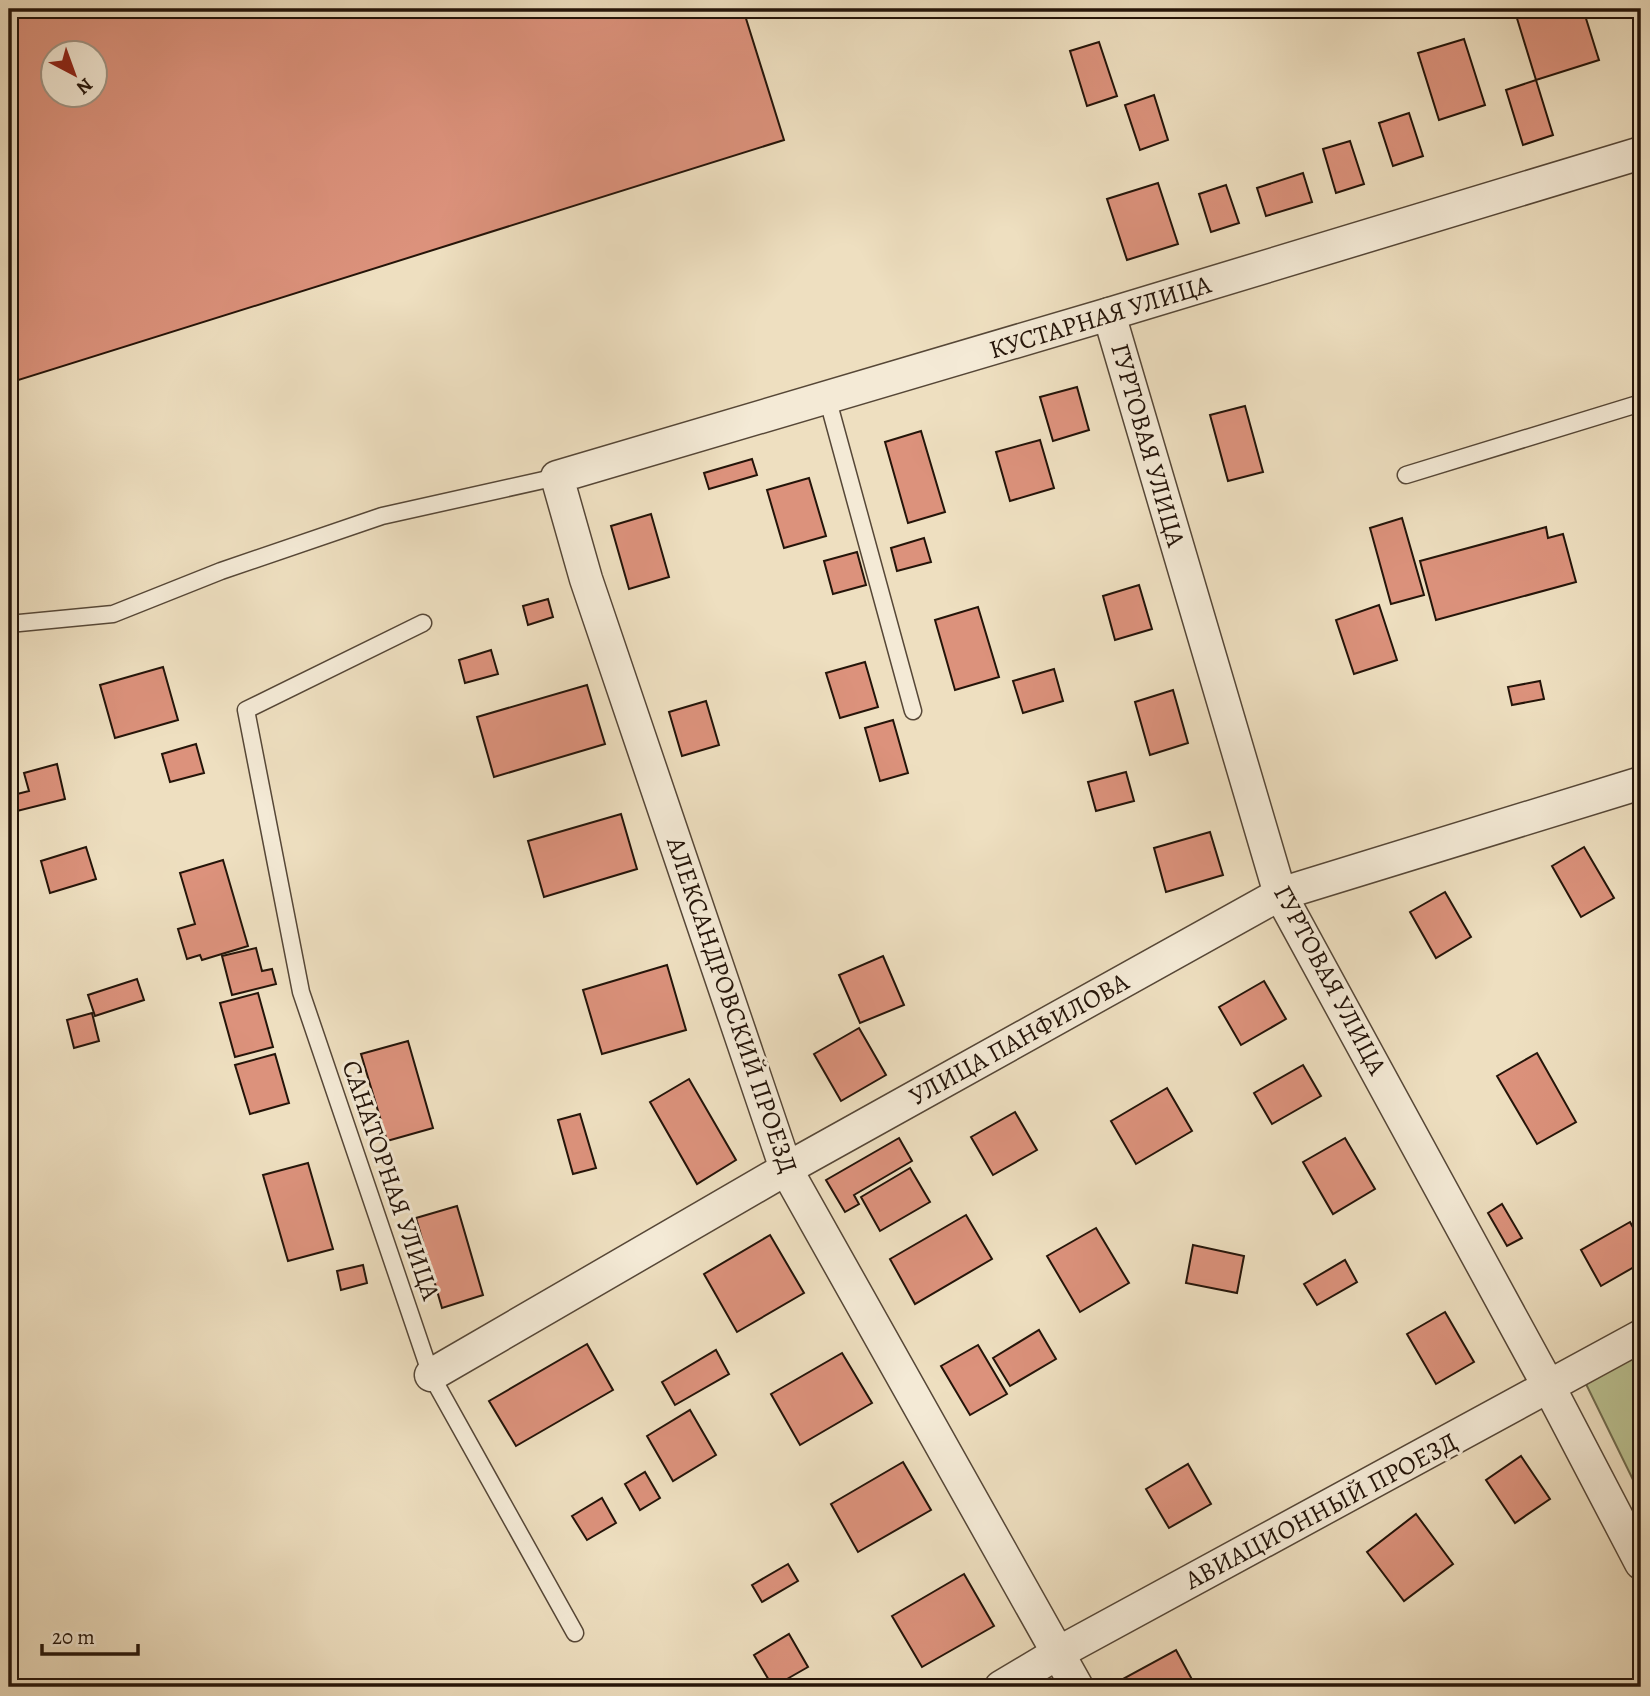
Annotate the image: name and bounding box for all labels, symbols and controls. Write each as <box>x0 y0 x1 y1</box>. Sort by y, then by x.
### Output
north arrow <box>38 38 108 108</box>
text: N <box>71 72 98 101</box>
street label: КУСТАРНАЯ УЛИЦА <box>985 266 1216 367</box>
street label: ГУРТОВАЯ УЛИЦА <box>1102 339 1194 552</box>
street label: АЛЕКСАНДРОВСКИЙ ПРОЕЗД <box>658 831 806 1178</box>
street label: ГУРТОВАЯ УЛИЦА <box>1265 879 1395 1082</box>
street label: УЛИЦА ПАНФИЛОВА <box>903 964 1136 1114</box>
street label: САНАТОРНАЯ УЛИЦА <box>334 1055 449 1305</box>
street label: АВИАЦИОННЫЙ ПРОЕЗД <box>1178 1424 1463 1598</box>
scale bar <box>42 1612 138 1656</box>
text: 20 m <box>52 1623 95 1651</box>

